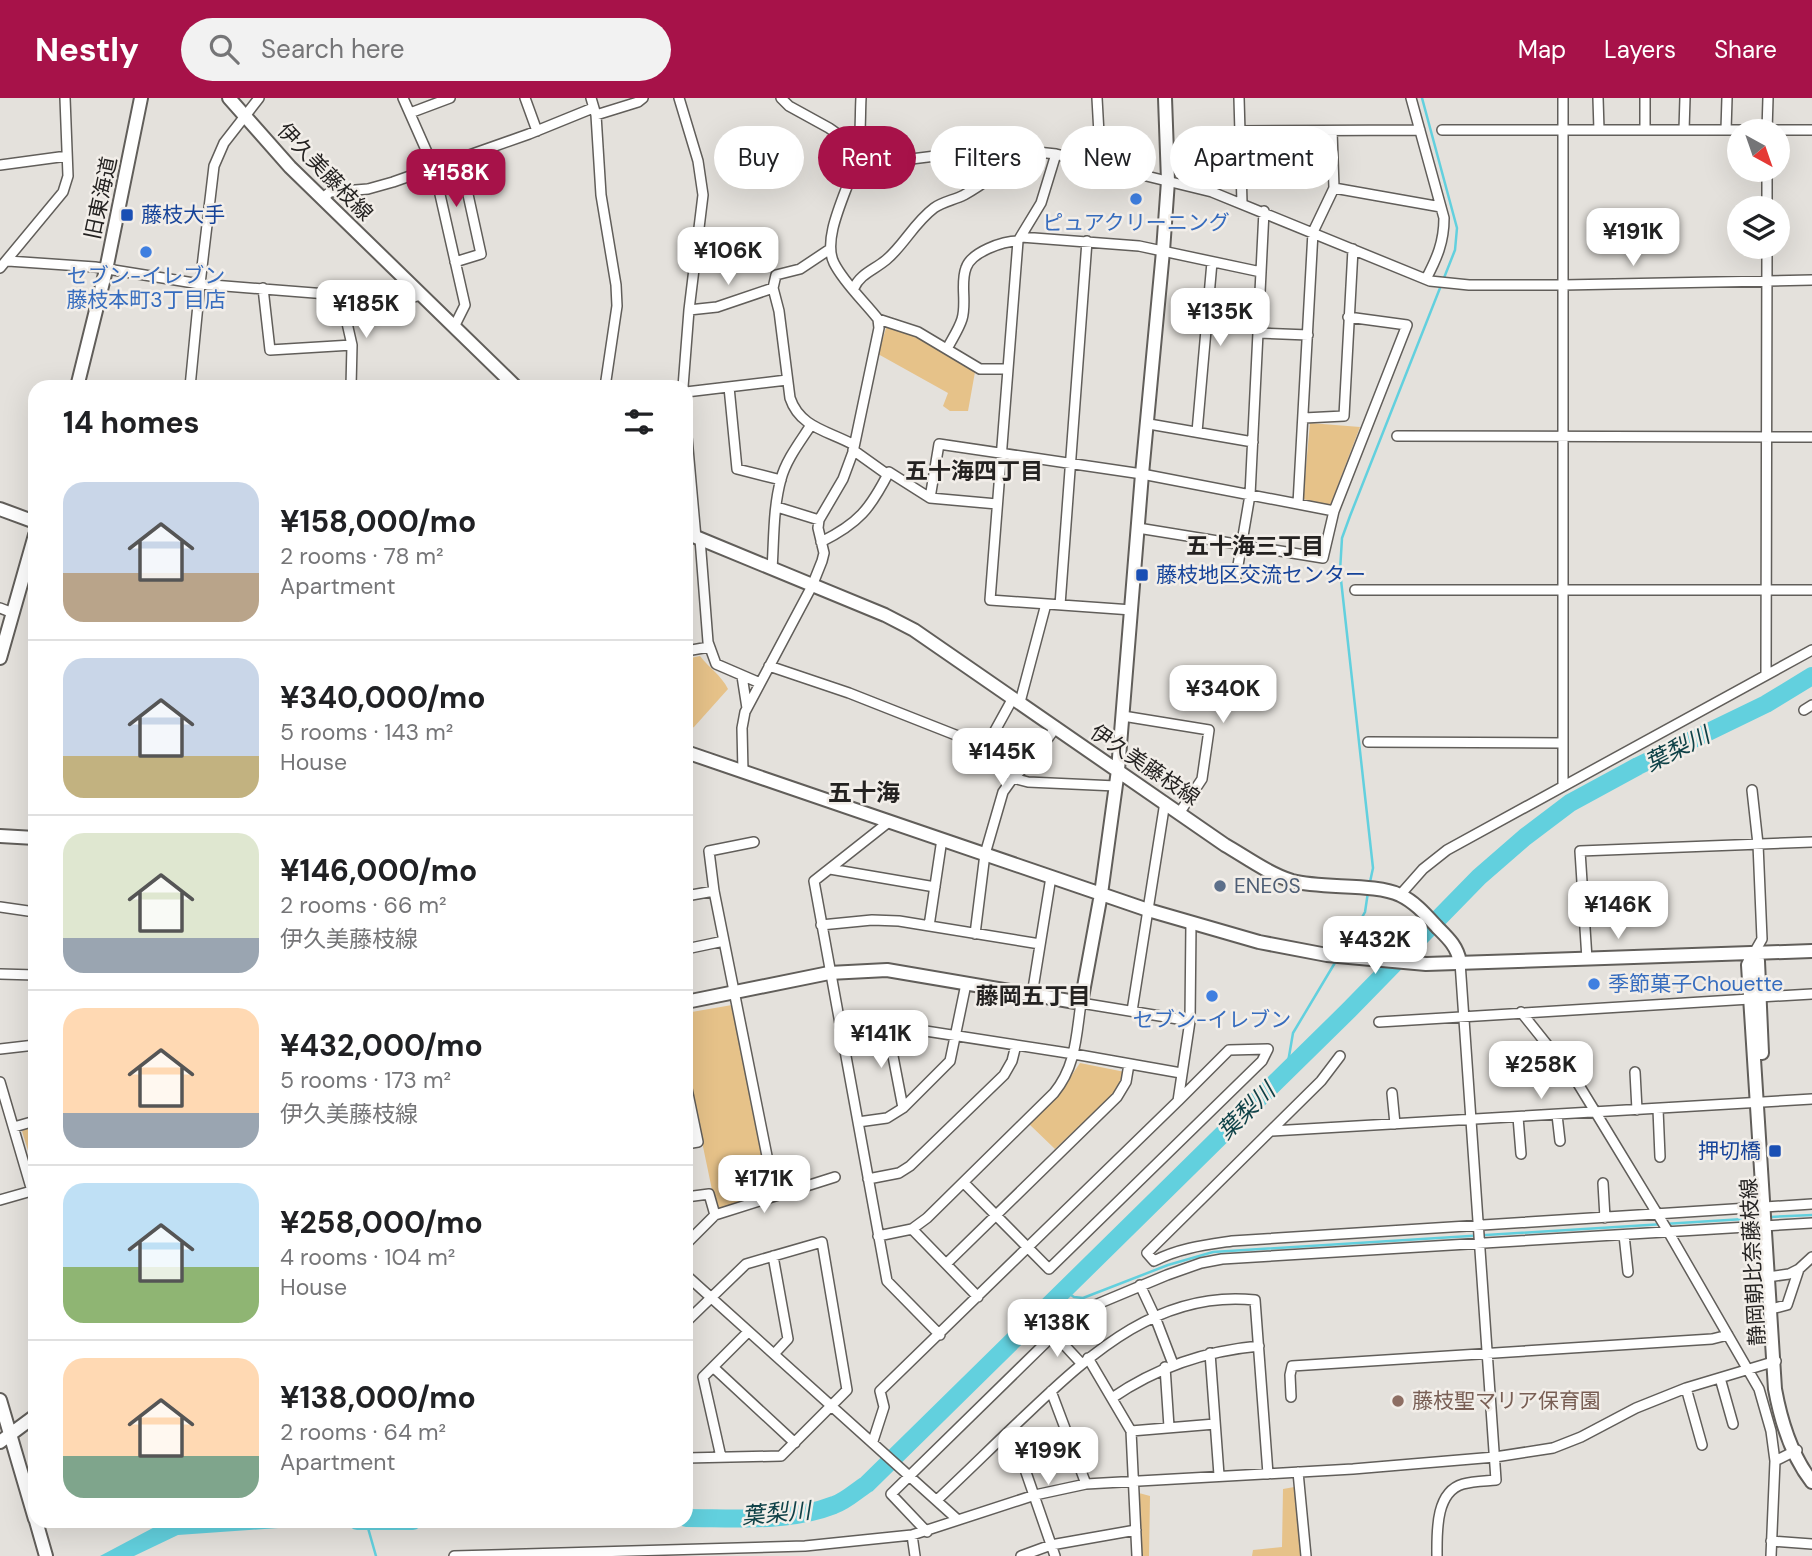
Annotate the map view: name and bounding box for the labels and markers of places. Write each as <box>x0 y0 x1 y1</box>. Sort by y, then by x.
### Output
pin: ¥158K <box>407 150 505 209</box>
marker: ピュアクリーニング <box>1128 191 1144 207</box>
place label: 藤枝大手 <box>141 201 225 229</box>
marker: 藤枝大手 <box>119 207 135 223</box>
pin: ¥191K <box>1584 208 1682 268</box>
place label: ピュアクリーニング <box>1042 209 1230 237</box>
pin: ¥106K <box>679 228 777 287</box>
marker: セブン−イレブン 藤枝本町3丁目店 <box>138 244 154 260</box>
place label: セブン−イレブン 藤枝本町3丁目店 <box>66 262 226 314</box>
pin: ¥185K <box>317 280 415 340</box>
pin: ¥135K <box>1171 288 1269 348</box>
place label: 藤枝地区交流センター <box>1156 561 1366 589</box>
marker: 藤枝地区交流センター <box>1134 567 1150 583</box>
pin: ¥340K <box>1174 666 1272 725</box>
pin: ¥145K <box>953 728 1051 788</box>
place label: ENEOS <box>1234 872 1301 900</box>
marker: ENEOS <box>1212 878 1228 894</box>
pin: ¥146K <box>1569 882 1667 941</box>
pin: ¥432K <box>1326 916 1424 976</box>
place label: 季節菓子Chouette <box>1608 970 1783 998</box>
marker: 季節菓子Chouette <box>1586 976 1602 992</box>
marker: セブン-イレブン <box>1204 988 1220 1004</box>
place label: セブン-イレブン <box>1133 1006 1291 1034</box>
pin: ¥141K <box>832 1010 930 1070</box>
pin: ¥258K <box>1492 1042 1590 1101</box>
place label: 押切橋 <box>1698 1137 1761 1165</box>
marker: 押切橋 <box>1767 1143 1783 1159</box>
pin: ¥171K <box>715 1156 813 1215</box>
pin: ¥138K <box>1008 1300 1106 1359</box>
place label: 藤枝聖マリア保育園 <box>1412 1387 1601 1415</box>
marker: 藤枝聖マリア保育園 <box>1390 1393 1406 1409</box>
pin: ¥199K <box>999 1428 1097 1487</box>

